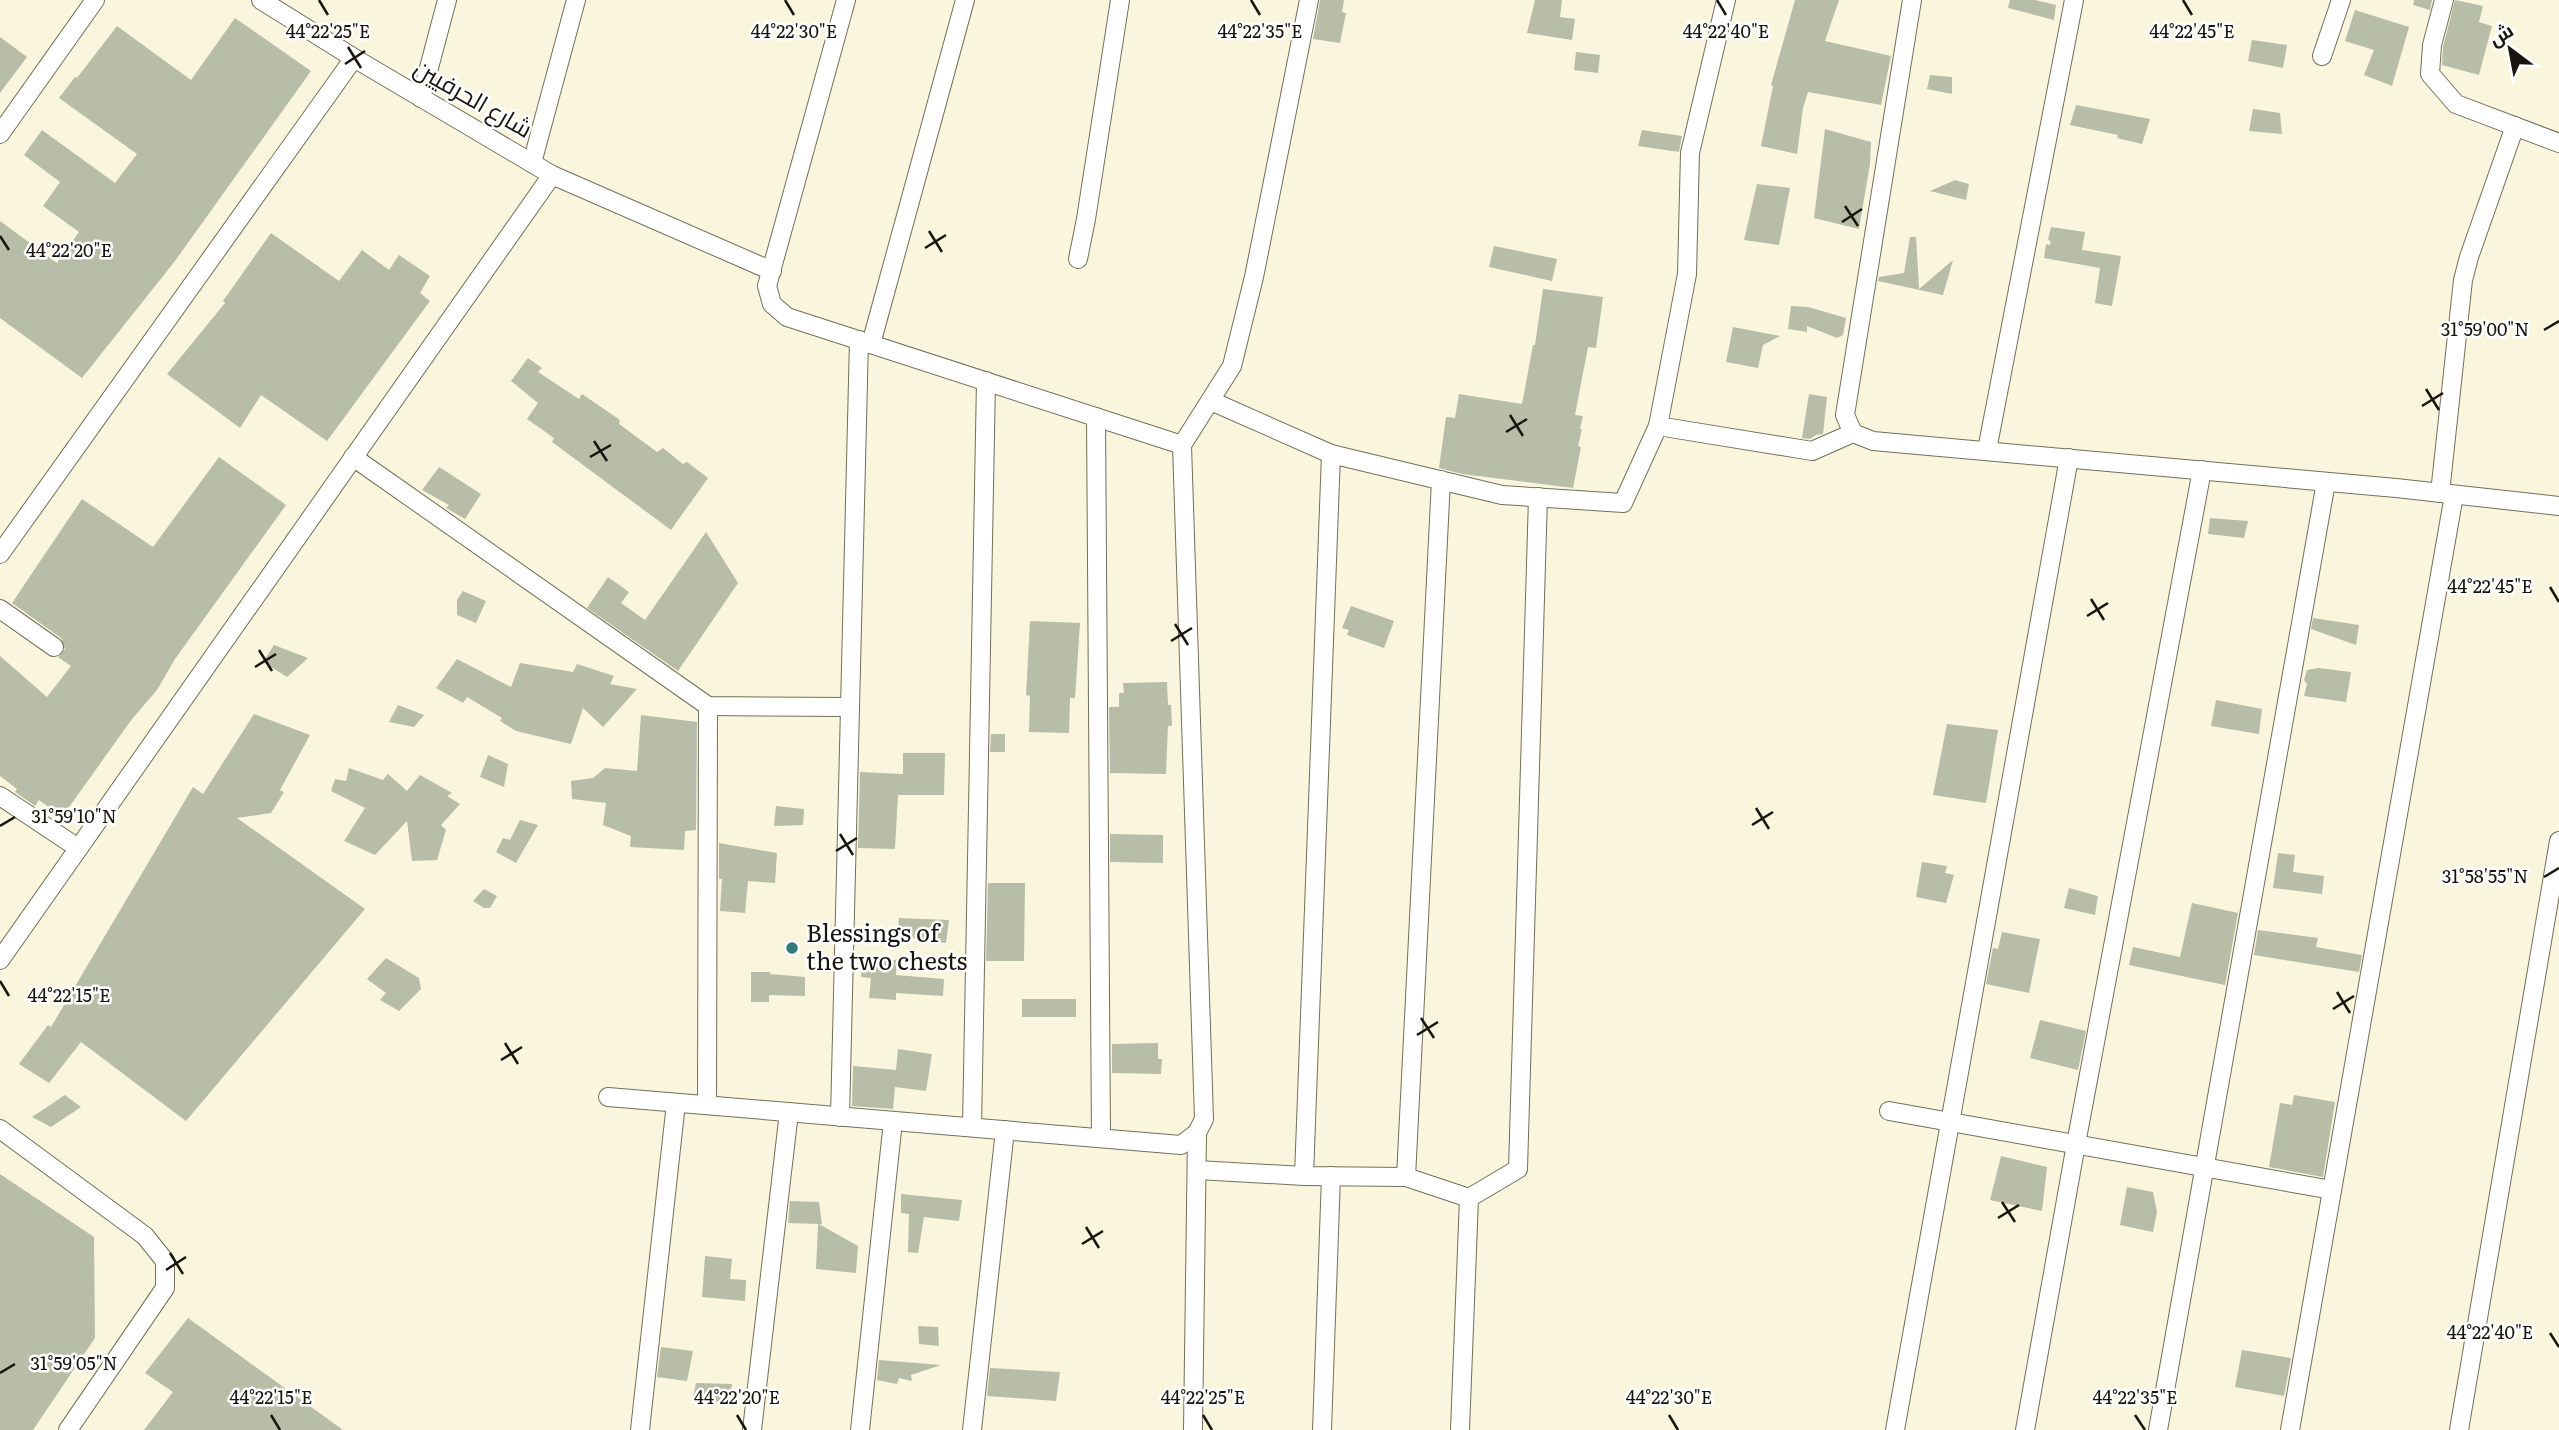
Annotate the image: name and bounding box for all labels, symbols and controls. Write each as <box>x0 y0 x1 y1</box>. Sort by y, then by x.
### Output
north arrow <box>2475 14 2545 84</box>
text: ش <box>2483 15 2518 52</box>
text: 44°22'25"E <box>286 17 370 44</box>
text: 44°22'30"E <box>751 17 837 44</box>
text: 44°22'35"E <box>1217 17 1303 44</box>
text: 44°22'40"E <box>1683 17 1769 44</box>
text: 44°22'45"E <box>2149 17 2235 44</box>
street label: شارع الحرفيين <box>408 49 540 146</box>
text: 44°22'20"E <box>26 236 112 263</box>
text: 31°59'00"N <box>2441 315 2529 342</box>
text: 44°22'45"E <box>2447 572 2533 599</box>
text: 31°59'10"N <box>31 802 117 829</box>
text: 31°58'55"N <box>2442 862 2528 889</box>
place label: Blessings of the two chests <box>806 914 967 977</box>
marker: Blessings of the two chests <box>784 940 800 956</box>
text: 44°22'15"E <box>28 981 110 1008</box>
text: 44°22'40"E <box>2447 1318 2533 1345</box>
text: 31°59'05"N <box>30 1349 118 1376</box>
text: 44°22'15"E <box>230 1383 312 1410</box>
text: 44°22'20"E <box>694 1383 780 1410</box>
text: 44°22'25"E <box>1161 1383 1245 1410</box>
text: 44°22'30"E <box>1626 1383 1712 1410</box>
text: 44°22'35"E <box>2092 1383 2178 1410</box>

